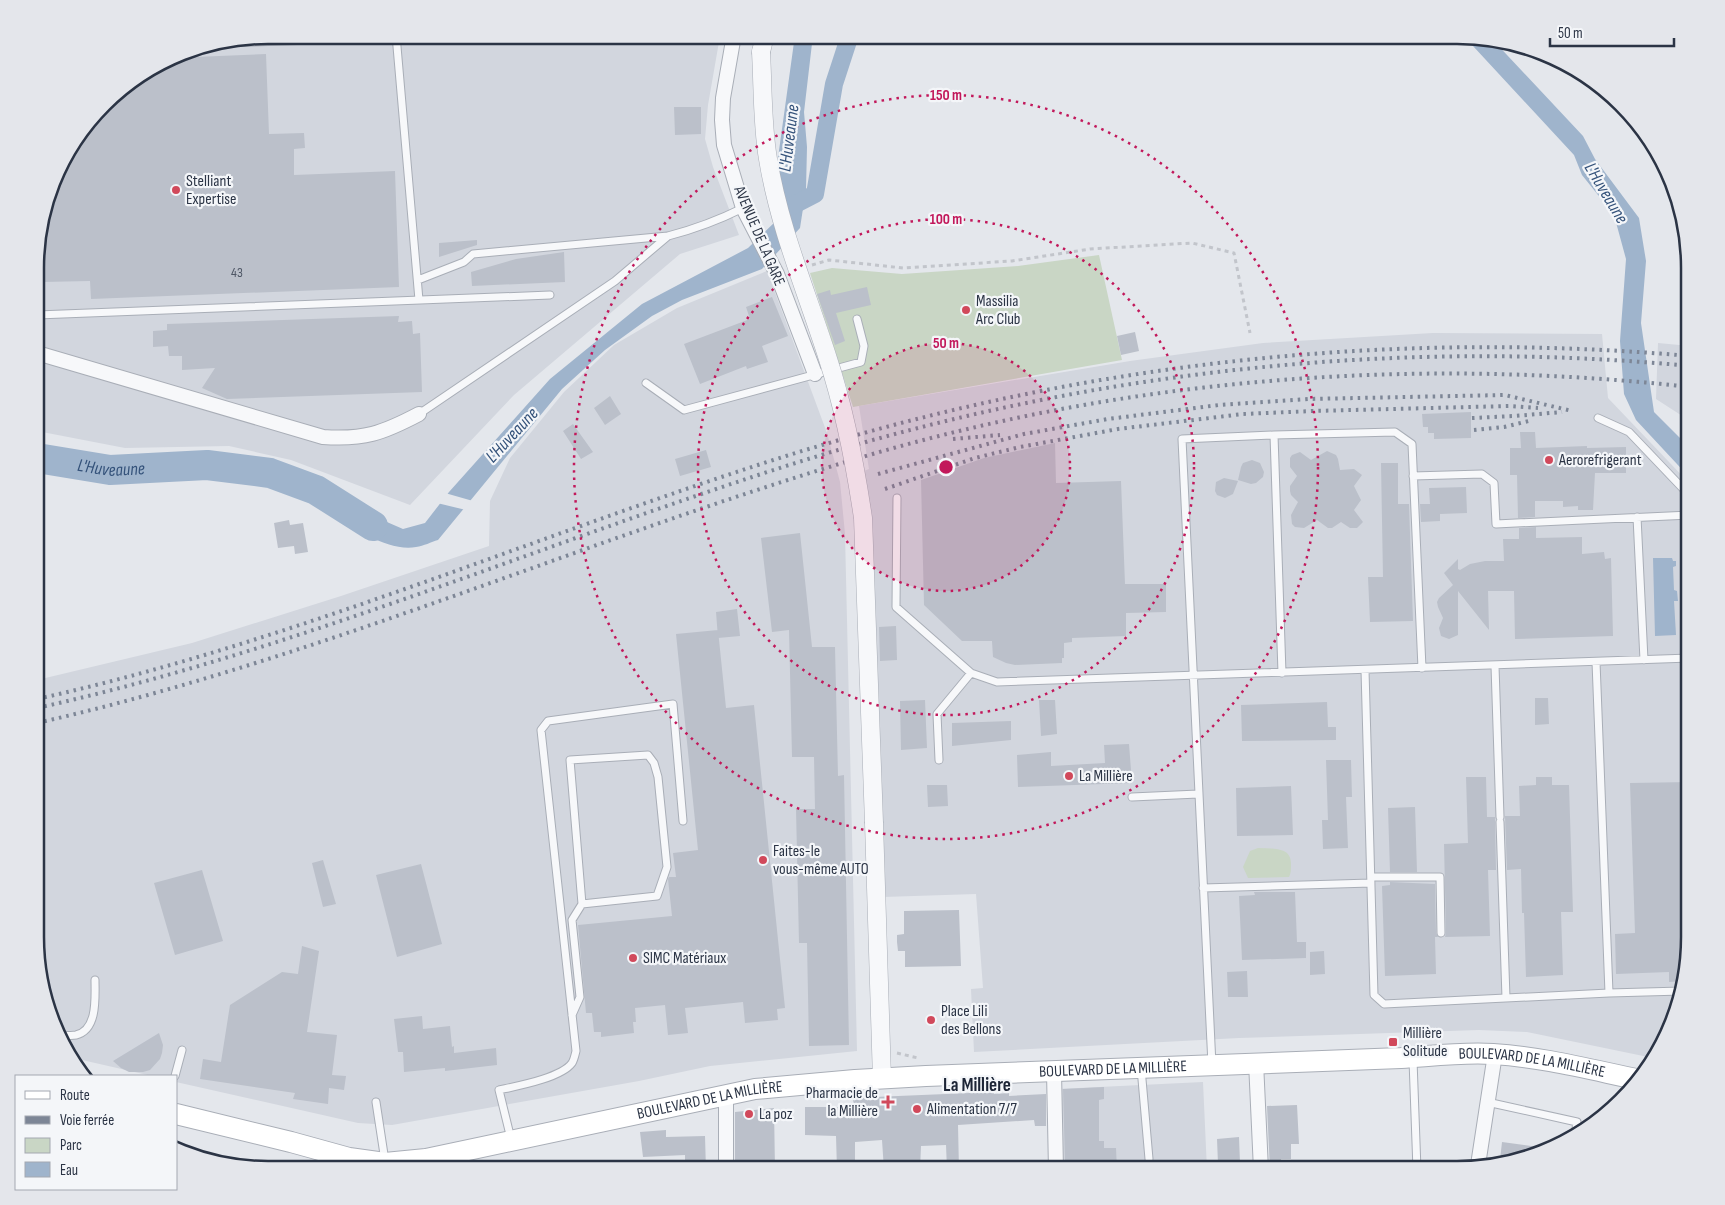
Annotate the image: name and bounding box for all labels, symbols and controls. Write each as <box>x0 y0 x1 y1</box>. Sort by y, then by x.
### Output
scale bar <box>1550 15 1674 47</box>
text: 50 m <box>1558 24 1583 43</box>
text: 150 m <box>930 86 962 105</box>
water label: L'Huveaune <box>774 103 804 173</box>
water label: L'Huveaune <box>1580 159 1632 227</box>
place label: Stelliant Expertise <box>186 172 236 209</box>
street label: AVENUE DE LA GARE <box>729 182 789 289</box>
marker: Stelliant Expertise <box>170 184 182 196</box>
text: 100 m <box>930 210 962 229</box>
house number: 43 <box>231 264 243 281</box>
place label: Massilia Arc Club <box>975 292 1021 329</box>
marker: Massilia Arc Club <box>960 304 972 316</box>
text: 50 m <box>933 334 959 353</box>
water label: L'Huveaune <box>481 403 543 467</box>
place label: Aerorefrigerant <box>1558 451 1642 470</box>
water label: L'Huveaune <box>76 454 145 481</box>
marker: Aerorefrigerant <box>1543 454 1555 466</box>
centre of rings <box>937 458 955 476</box>
place label: La Millière <box>1079 767 1133 786</box>
marker: La Millière <box>1063 770 1075 782</box>
place label: Faites-le vous-même AUTO <box>773 842 869 879</box>
marker: Faites-le vous-même AUTO <box>757 854 769 866</box>
place label: SIMC Matériaux <box>643 949 726 968</box>
marker: SIMC Matériaux <box>627 952 639 964</box>
place label: Place Lili des Bellons <box>941 1002 1001 1039</box>
marker: Place Lili des Bellons <box>925 1014 937 1026</box>
place label: Millière Solitude <box>1403 1024 1447 1061</box>
marker: Millière Solitude <box>1387 1036 1399 1048</box>
street label: BOULEVARD DE LA MILLIÈRE <box>1458 1044 1607 1082</box>
street label: BOULEVARD DE LA MILLIÈRE <box>1039 1057 1187 1081</box>
district label: La Millière <box>943 1074 1011 1097</box>
legend <box>15 1075 178 1190</box>
street label: BOULEVARD DE LA MILLIÈRE <box>635 1077 783 1123</box>
place label: Pharmacie de la Millière <box>806 1084 878 1121</box>
text: Route <box>60 1086 90 1105</box>
marker: Pharmacie de la Millière <box>882 1096 894 1108</box>
place label: Alimentation 7/7 <box>926 1100 1017 1119</box>
marker: Alimentation 7/7 <box>911 1103 923 1115</box>
place label: La poz <box>759 1105 793 1124</box>
marker: La poz <box>743 1108 755 1120</box>
text: Voie ferrée <box>60 1111 114 1130</box>
text: Parc <box>60 1136 82 1155</box>
text: Eau <box>60 1161 78 1180</box>

